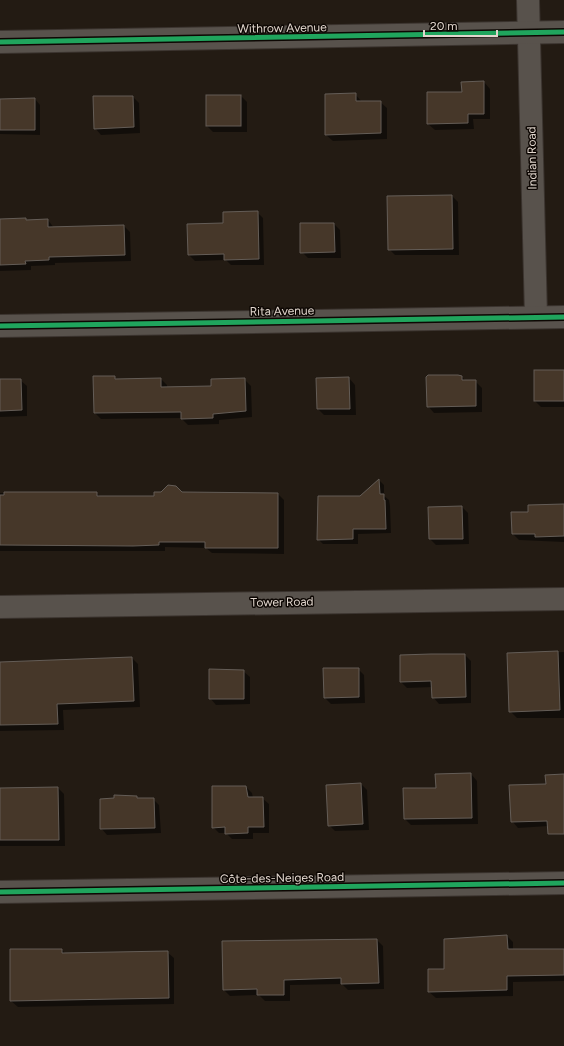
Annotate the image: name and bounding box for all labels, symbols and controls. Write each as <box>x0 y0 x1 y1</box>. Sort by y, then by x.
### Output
scale bar <box>424 12 497 38</box>
text: 20 m <box>430 19 458 33</box>
street label: Withrow Avenue <box>237 20 327 36</box>
street label: Indian Road <box>524 126 540 190</box>
street label: Rita Avenue <box>250 303 315 319</box>
street label: Tower Road <box>250 594 314 610</box>
street label: Côte-des-Neiges Road <box>220 870 344 886</box>

